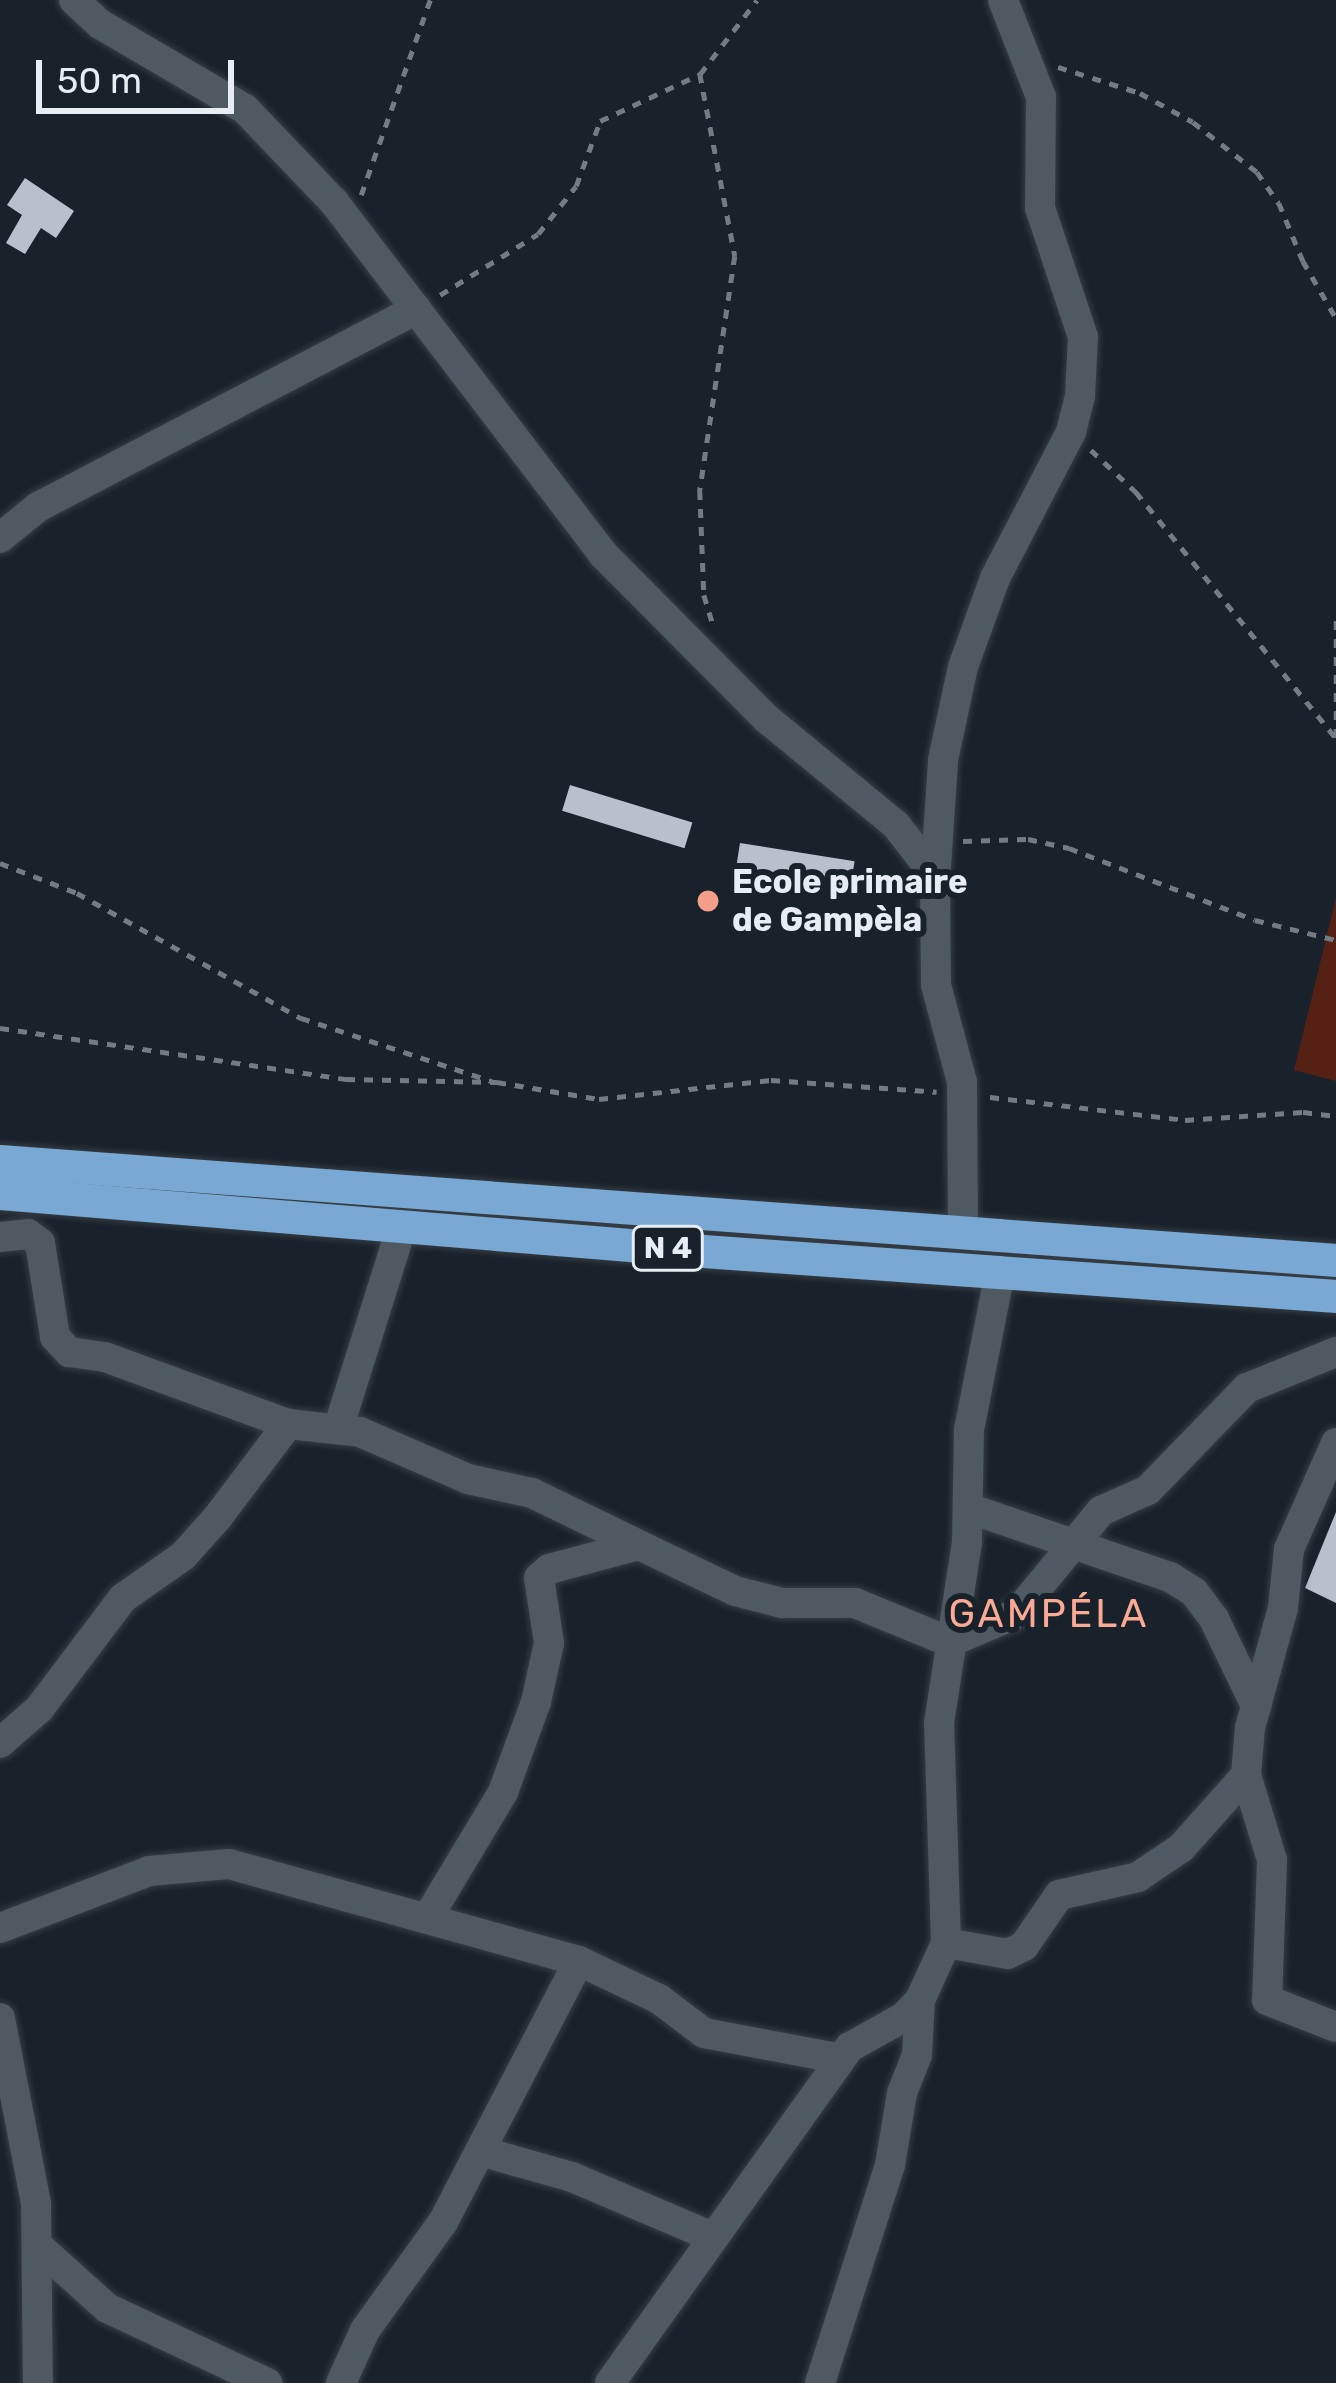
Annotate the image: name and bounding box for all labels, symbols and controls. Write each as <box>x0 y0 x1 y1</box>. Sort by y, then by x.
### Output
scale bar <box>42 36 240 110</box>
text: 50 m <box>57 59 142 102</box>
place label: Ecole primaire de Gampèla <box>732 862 968 940</box>
marker: Ecole primaire de Gampèla <box>695 888 721 914</box>
road number: N 4 <box>629 1224 707 1272</box>
district label: GAMPÉLA <box>949 1591 1149 1637</box>

